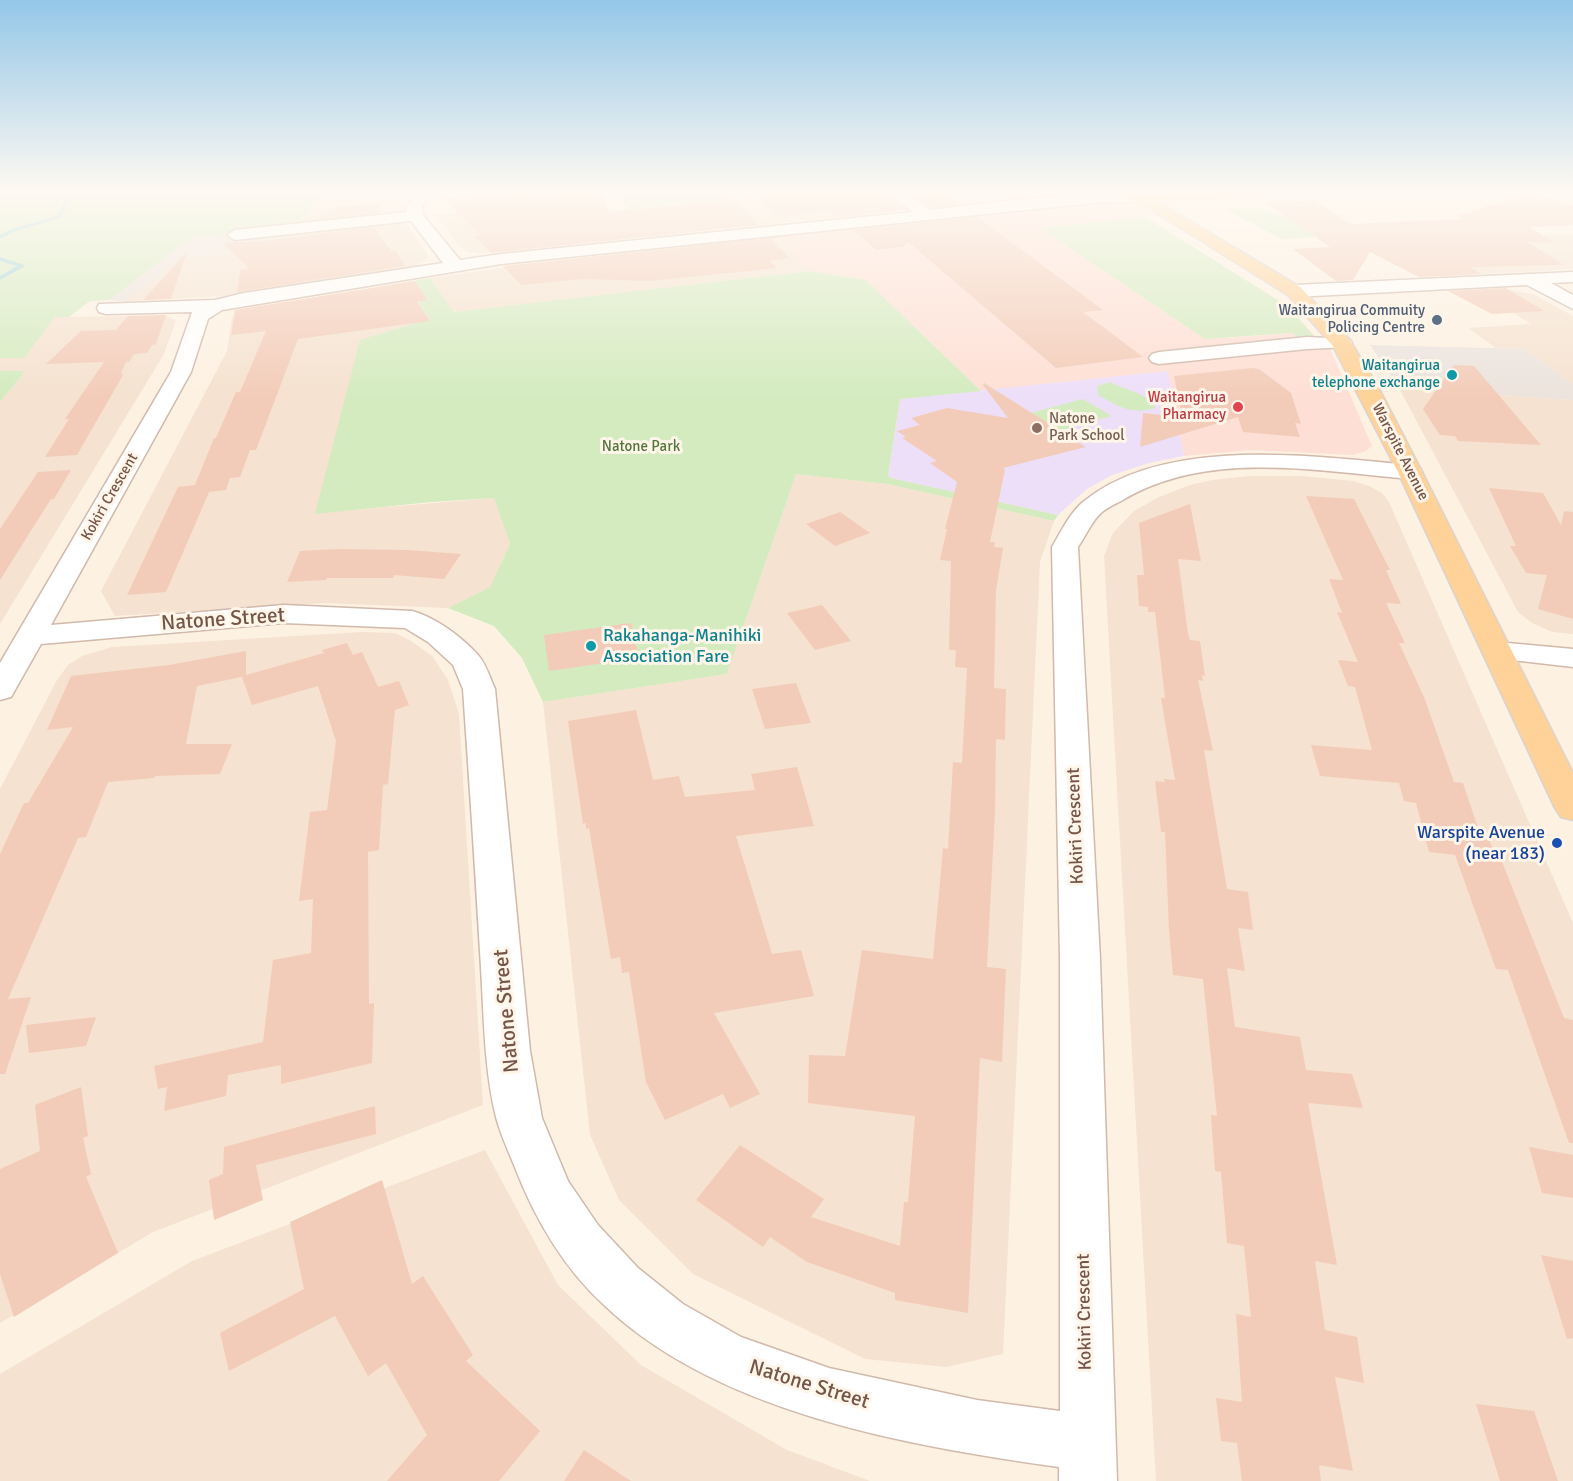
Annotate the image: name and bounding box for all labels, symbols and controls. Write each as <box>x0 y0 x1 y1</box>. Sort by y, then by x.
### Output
place label: Waitangirua Commuity Policing Centre <box>1278 302 1425 337</box>
marker: Waitangirua Commuity Policing Centre <box>1430 313 1444 327</box>
place label: Waitangirua telephone exchange <box>1312 357 1440 392</box>
marker: Waitangirua telephone exchange <box>1445 368 1459 382</box>
place label: Waitangirua Pharmacy <box>1148 389 1226 424</box>
marker: Waitangirua Pharmacy <box>1231 400 1245 414</box>
street label: Warspite Avenue <box>1368 400 1432 504</box>
place label: Natone Park School <box>1049 410 1125 445</box>
marker: Natone Park School <box>1030 421 1044 435</box>
park label: Natone Park <box>602 438 680 456</box>
street label: Kokiri Crescent <box>78 450 142 544</box>
street label: Natone Street <box>160 603 286 637</box>
place label: Rakahanga-Manihiki Association Fare <box>603 625 761 668</box>
marker: Rakahanga-Manihiki Association Fare <box>584 639 598 653</box>
street label: Kokiri Crescent <box>1063 767 1089 885</box>
place label: Warspite Avenue (near 183) <box>1417 822 1545 864</box>
marker: Warspite Avenue (near 183) <box>1550 836 1564 850</box>
street label: Natone Street <box>489 948 525 1074</box>
street label: Kokiri Crescent <box>1073 1253 1097 1371</box>
street label: Natone Street <box>746 1355 872 1415</box>

